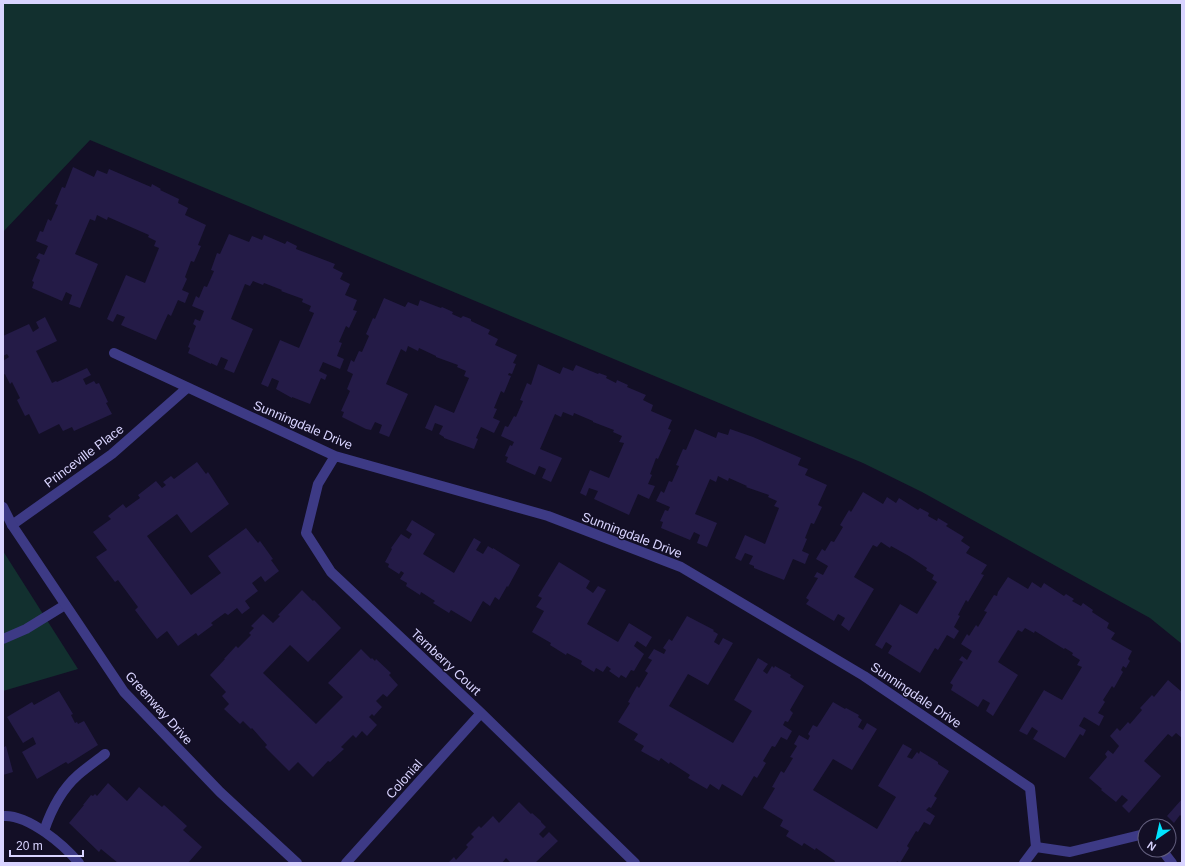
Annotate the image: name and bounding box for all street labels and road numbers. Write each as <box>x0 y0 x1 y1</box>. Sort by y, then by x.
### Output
street label: Sunningdale Drive <box>251 397 355 453</box>
street label: Princeville Place <box>41 421 127 491</box>
street label: Sunningdale Drive <box>580 509 684 561</box>
street label: Ternberry Court <box>408 626 484 699</box>
street label: Sunningdale Drive <box>868 659 964 731</box>
street label: Greenway Drive <box>122 668 196 748</box>
street label: Colonial <box>383 756 425 801</box>

